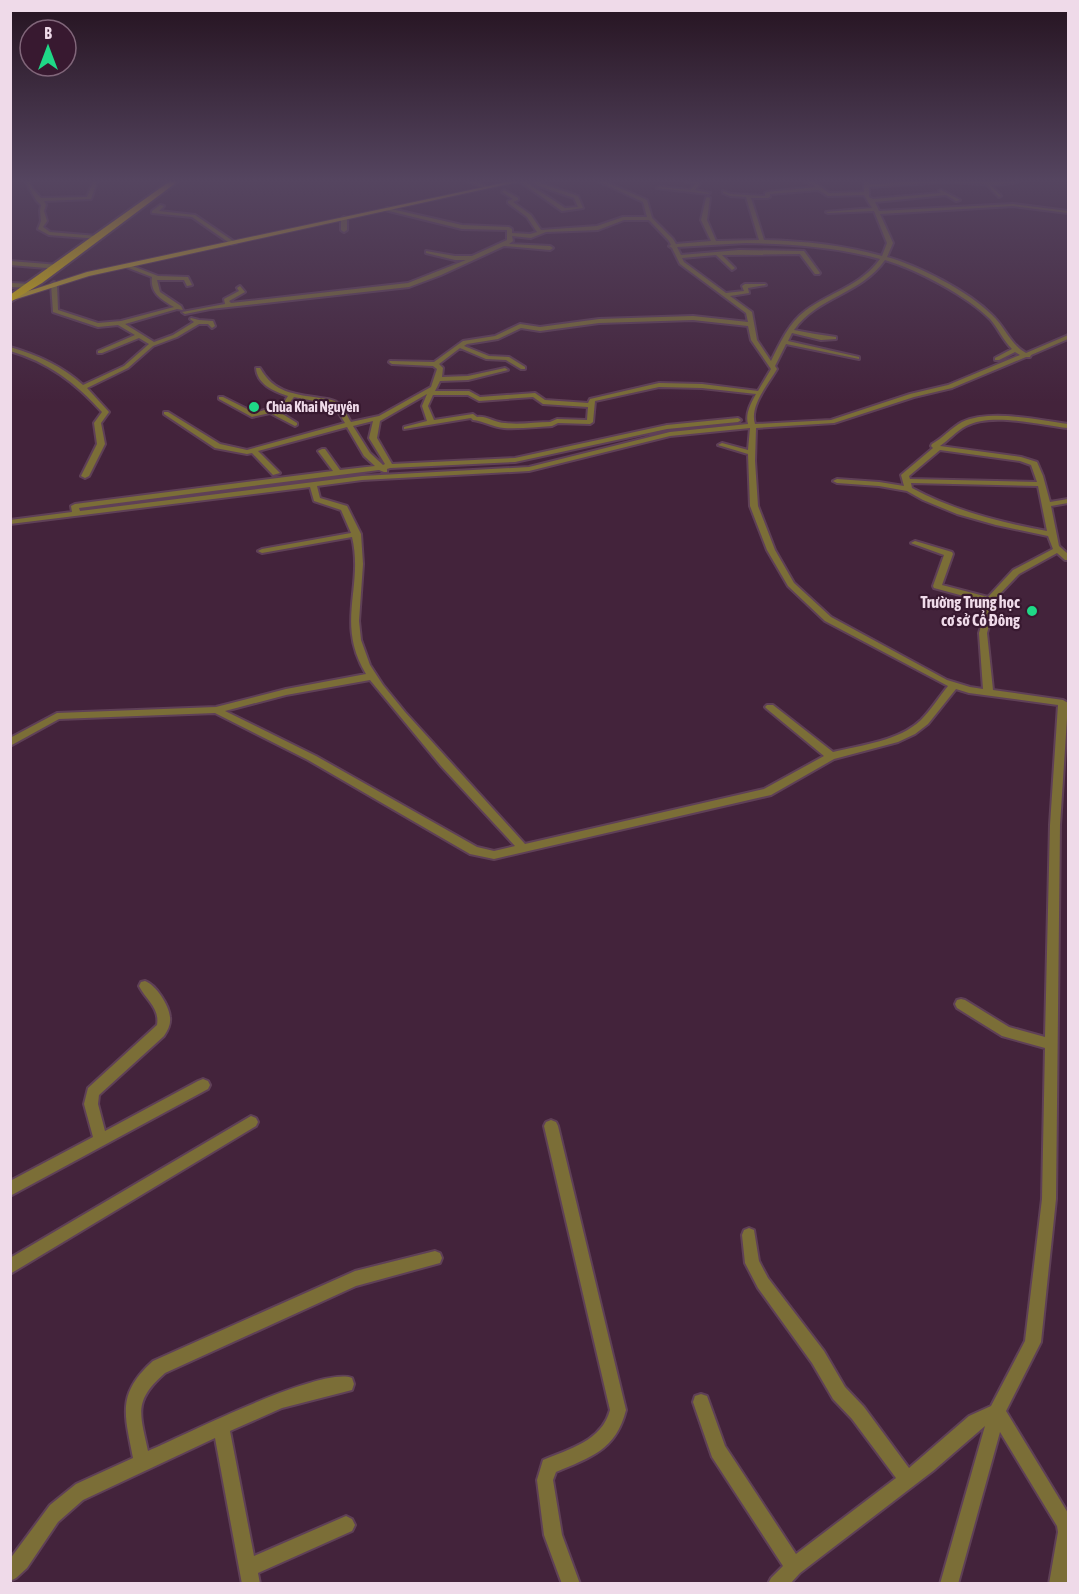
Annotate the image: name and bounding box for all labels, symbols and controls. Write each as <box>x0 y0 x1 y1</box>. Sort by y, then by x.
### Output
north arrow <box>18 18 78 78</box>
text: B <box>44 24 52 42</box>
place label: Chùa Khai Nguyên <box>266 399 360 415</box>
marker: Chùa Khai Nguyên <box>247 400 261 414</box>
place label: Trường Trung học cơ sở Cổ Đông <box>921 593 1020 629</box>
marker: Trường Trung học cơ sở Cổ Đông <box>1025 604 1039 618</box>

